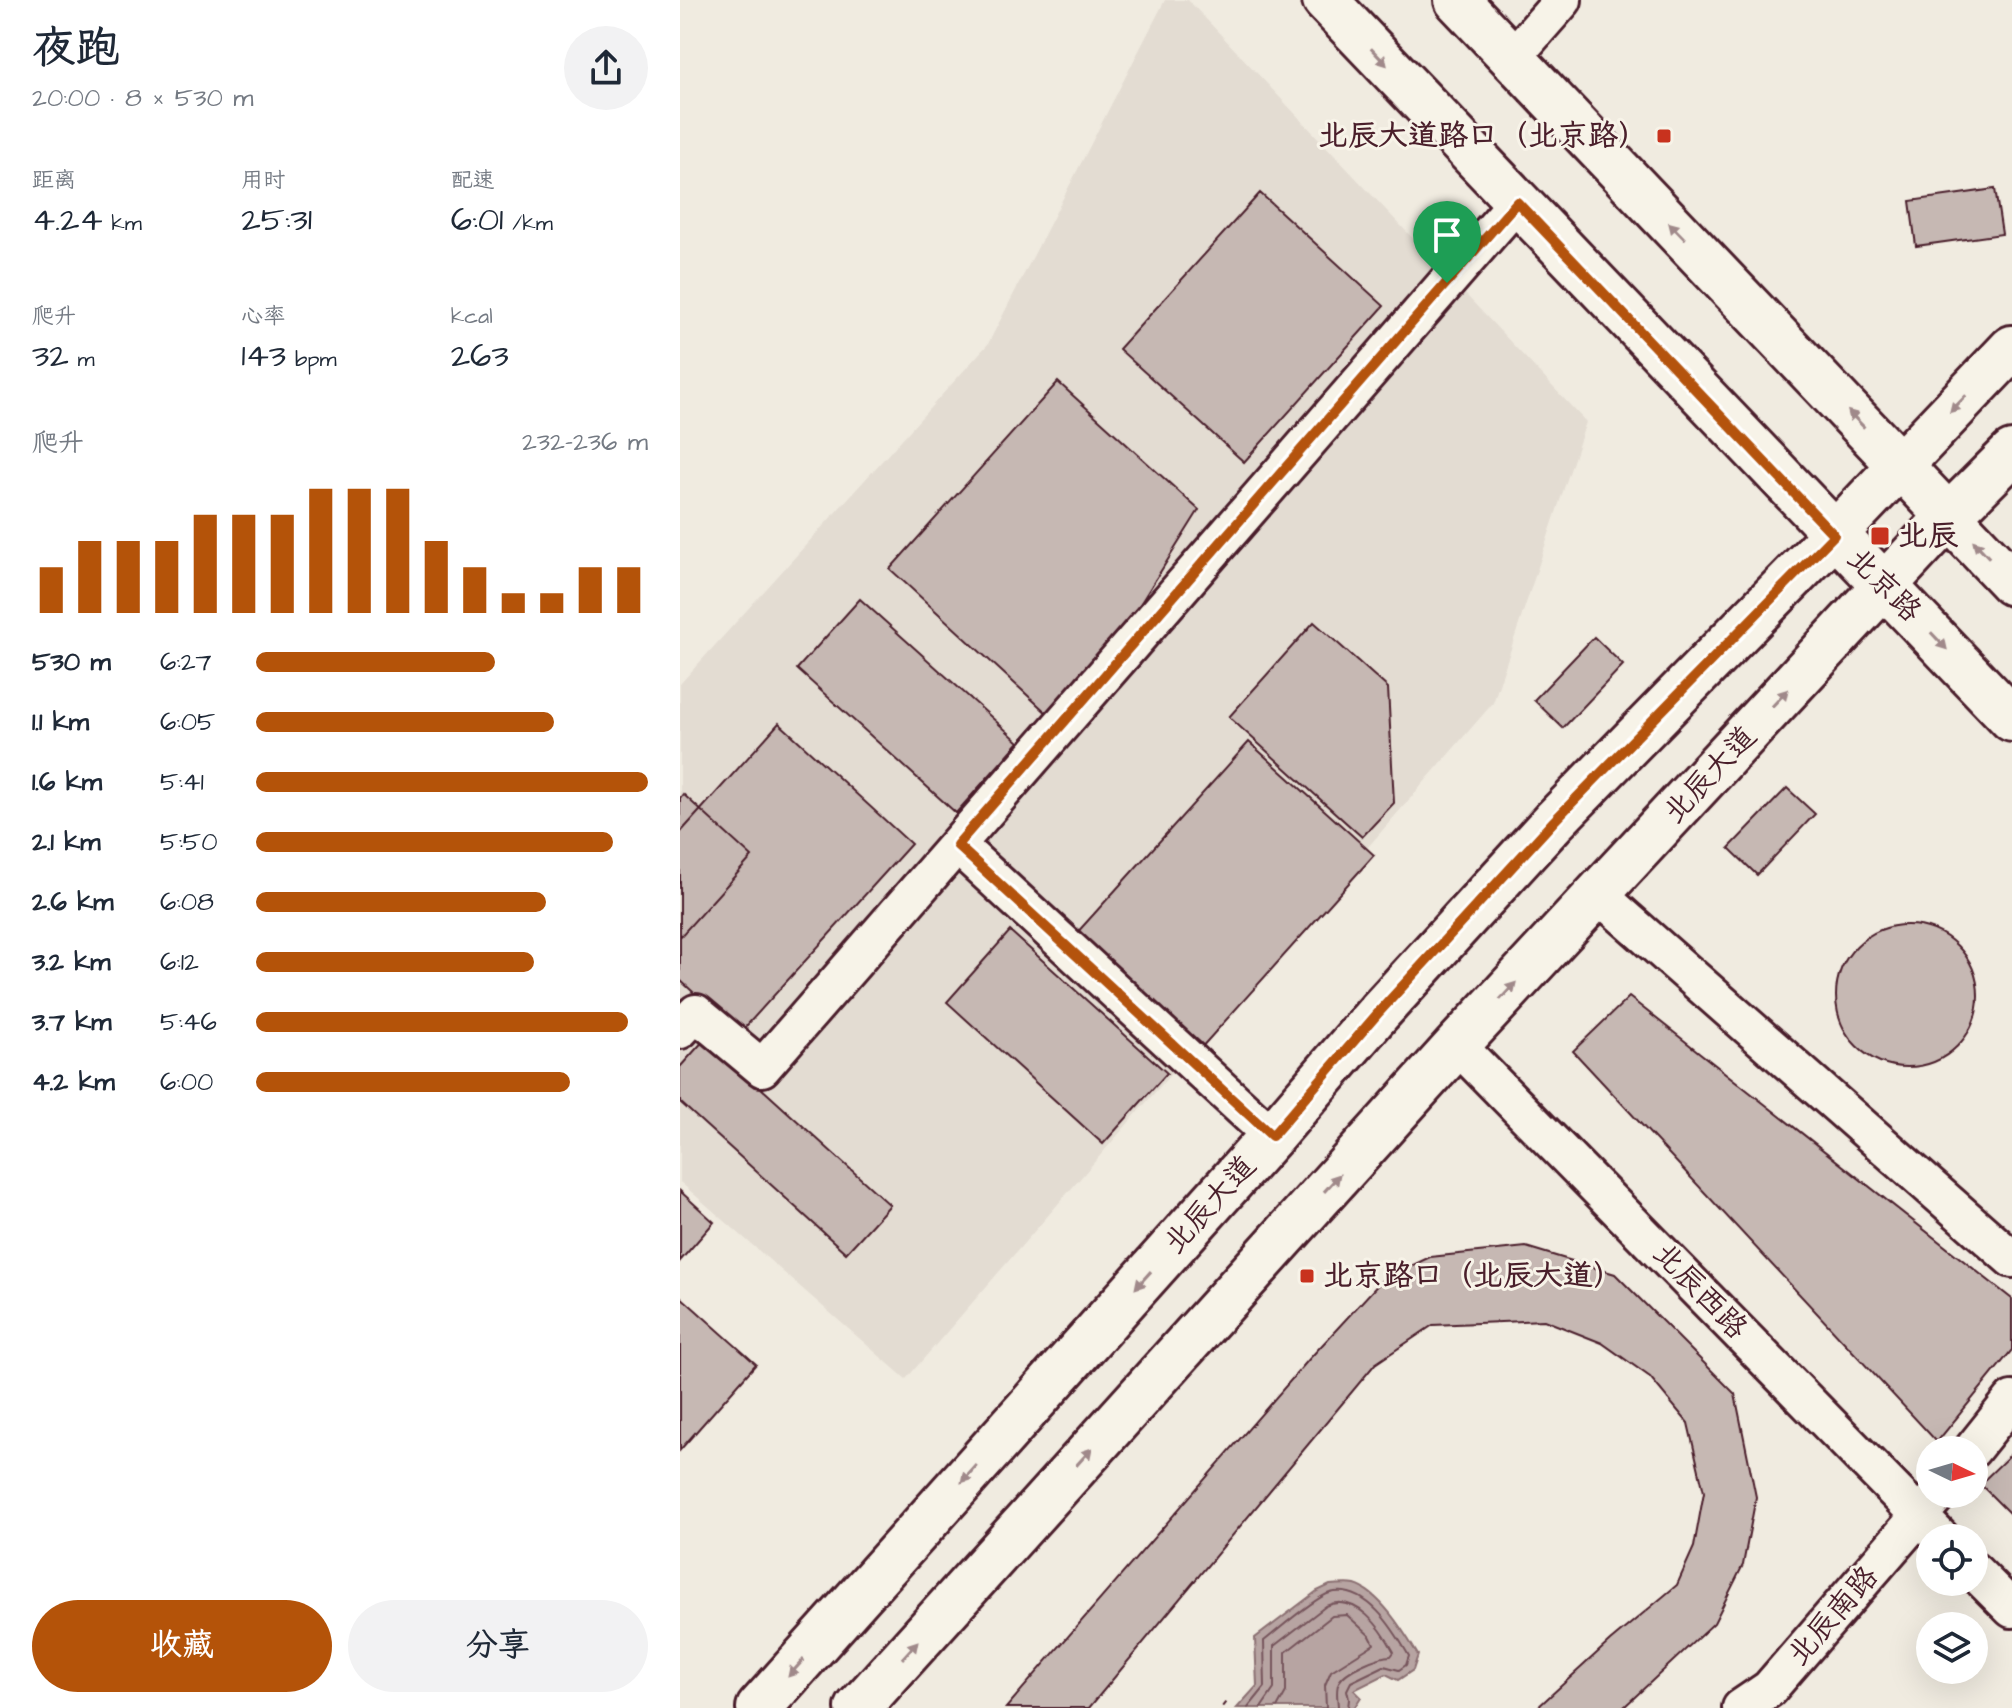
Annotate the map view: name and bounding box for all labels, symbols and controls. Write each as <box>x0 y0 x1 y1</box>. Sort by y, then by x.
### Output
text: 夜跑 <box>32 19 120 80</box>
button: share <box>564 26 648 110</box>
one-way arrow <box>1369 47 1387 66</box>
text: 20:00 · 8 × 530 m <box>32 80 254 116</box>
place label: 北辰大道路口（北京路） <box>1318 115 1648 157</box>
marker: 北辰大道路口（北京路） <box>1655 127 1673 145</box>
text: 距离 <box>32 165 76 196</box>
text: 用时 <box>241 165 285 196</box>
text: 配速 <box>451 165 495 196</box>
text: 4.24 <box>32 196 103 244</box>
text: 25:31 <box>241 196 312 244</box>
text: 6:01 <box>451 196 503 244</box>
pin <box>1413 201 1481 283</box>
text: km <box>103 208 142 239</box>
text: /km <box>503 208 553 239</box>
icon: arrive <box>1425 213 1469 257</box>
one-way arrow <box>1668 222 1686 241</box>
text: 爬升 <box>32 301 76 332</box>
text: 心率 <box>241 301 285 332</box>
text: kcal <box>451 301 493 332</box>
text: 32 <box>32 332 69 380</box>
text: 143 <box>241 332 286 380</box>
text: 263 <box>451 332 509 380</box>
text: m <box>69 344 95 375</box>
text: bpm <box>286 344 337 375</box>
one-way arrow <box>1949 394 1968 413</box>
one-way arrow <box>1847 410 1865 429</box>
text: 232–236 m <box>522 424 648 460</box>
text: 爬升 <box>32 425 84 461</box>
place label: 北辰 <box>1898 515 1959 557</box>
marker: 北辰 <box>1869 525 1891 547</box>
street label: 北京路 <box>1837 538 1931 632</box>
one-way arrow <box>1972 540 1990 559</box>
one-way arrow <box>1929 631 1948 650</box>
text: 530 m <box>32 644 111 680</box>
text: 6:27 <box>160 644 212 680</box>
one-way arrow <box>1771 689 1789 708</box>
text: 1.1 km <box>32 704 89 740</box>
text: 6:05 <box>160 704 215 740</box>
street label: 北辰大道 <box>1654 717 1766 833</box>
text: 1.6 km <box>32 764 102 800</box>
text: 5:41 <box>160 764 204 800</box>
text: 2.1 km <box>32 824 100 860</box>
text: 5:50 <box>160 824 218 860</box>
text: 2.6 km <box>32 884 113 920</box>
text: 6:08 <box>160 884 214 920</box>
text: 3.2 km <box>32 944 110 980</box>
text: 6:12 <box>160 944 199 980</box>
one-way arrow <box>1498 982 1517 1001</box>
text: 3.7 km <box>32 1004 112 1040</box>
text: 5:46 <box>160 1004 217 1040</box>
text: 4.2 km <box>32 1064 115 1100</box>
text: 6:00 <box>160 1064 213 1100</box>
street label: 北辰大道 <box>1154 1146 1266 1264</box>
one-way arrow <box>1323 1174 1341 1193</box>
street label: 北辰西路 <box>1643 1233 1757 1349</box>
place label: 北京路口（北辰大道） <box>1323 1255 1623 1297</box>
marker: 北京路口（北辰大道） <box>1298 1267 1316 1285</box>
one-way arrow <box>1134 1271 1152 1290</box>
north arrow <box>1916 1436 1988 1508</box>
map controls <box>1916 1436 1988 1684</box>
one-way arrow <box>1075 1448 1093 1467</box>
one-way arrow <box>960 1464 978 1484</box>
button: locate <box>1916 1524 1988 1596</box>
street label: 北辰南路 <box>1778 1557 1888 1675</box>
button: 收藏 <box>32 1600 332 1692</box>
button: 分享 <box>348 1600 648 1692</box>
button: layers <box>1916 1612 1988 1684</box>
one-way arrow <box>901 1641 918 1661</box>
one-way arrow <box>787 1658 805 1677</box>

